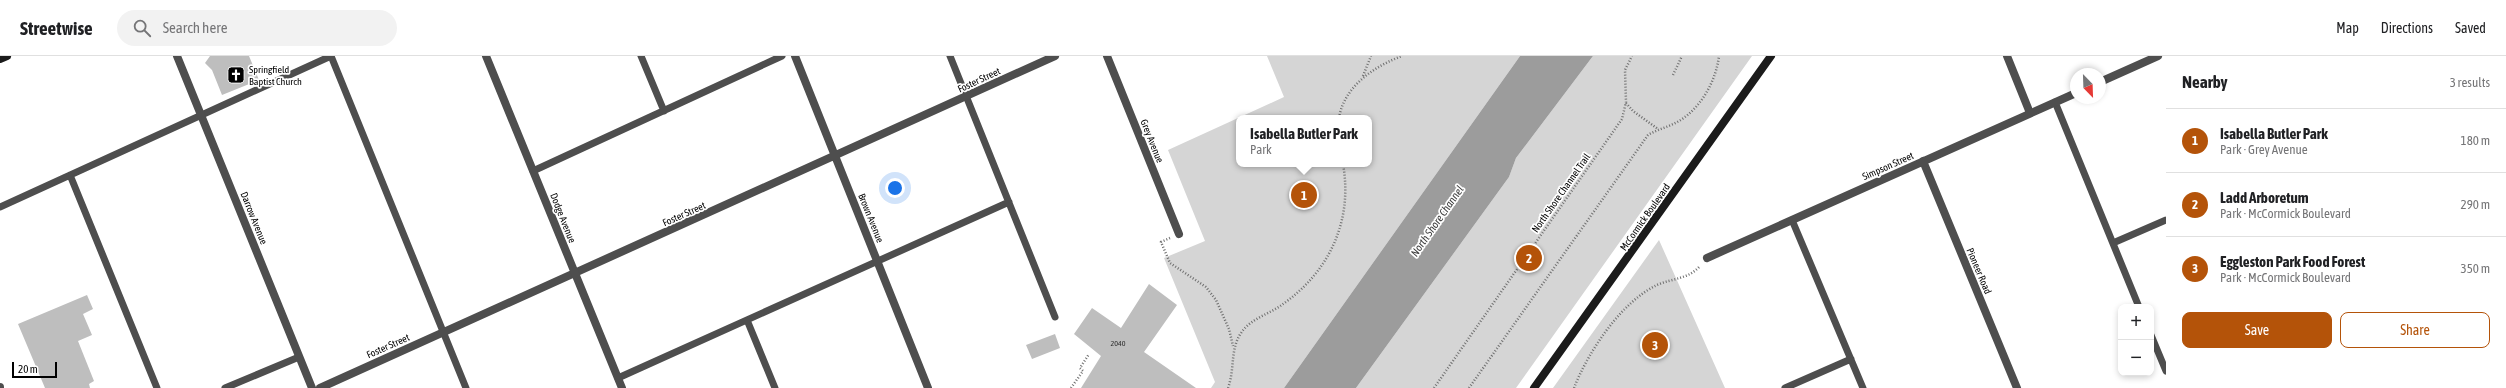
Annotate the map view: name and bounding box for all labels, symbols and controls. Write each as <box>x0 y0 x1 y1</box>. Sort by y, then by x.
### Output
search box <box>117 10 397 46</box>
text: Streetwise <box>20 17 93 39</box>
icon: search <box>131 17 153 39</box>
text: Search here <box>163 19 227 36</box>
text: Map <box>2336 20 2359 36</box>
text: Directions <box>2381 20 2433 36</box>
text: Saved <box>2455 20 2486 36</box>
place label: Springfield Baptist Church <box>249 64 302 87</box>
church icon: Springfield Baptist Church <box>226 65 246 85</box>
street label: Foster Street <box>956 65 1002 95</box>
north arrow <box>2070 68 2106 104</box>
text: Nearby <box>2182 72 2228 92</box>
text: 3 results <box>2450 75 2490 90</box>
popup <box>1236 115 1372 167</box>
street label: Grey Avenue <box>1138 118 1166 165</box>
text: Isabella Butler Park <box>1250 125 1358 142</box>
text: Isabella Butler Park <box>2220 125 2328 142</box>
text: 1 <box>2192 133 2198 148</box>
text: 180 m <box>2461 133 2490 148</box>
text: Park <box>1250 142 1272 157</box>
text: Park · Grey Avenue <box>2220 142 2308 157</box>
street label: Simpson Street <box>1861 150 1915 182</box>
street label: North Shore Channel Trail <box>1530 151 1593 234</box>
your location <box>885 178 905 198</box>
pin: 1 <box>1291 180 1317 210</box>
street label: McCormick Boulevard <box>1618 181 1672 253</box>
water label: North Shore Channel <box>1408 183 1466 259</box>
text: Ladd Arboretum <box>2220 189 2309 206</box>
street label: Darrow Avenue <box>238 190 270 246</box>
street label: Dodge Avenue <box>548 191 578 245</box>
street label: Brown Avenue <box>856 192 886 245</box>
text: 2 <box>2192 197 2198 212</box>
text: 290 m <box>2461 197 2490 212</box>
street label: Foster Street <box>661 200 707 228</box>
text: Park · McCormick Boulevard <box>2220 206 2351 221</box>
pin: 2 <box>1516 243 1542 273</box>
street label: Pioneer Road <box>1964 246 1994 296</box>
text: Eggleston Park Food Forest <box>2220 253 2365 270</box>
text: 3 <box>2192 261 2198 276</box>
text: 350 m <box>2461 261 2490 276</box>
text: Park · McCormick Boulevard <box>2220 270 2351 285</box>
map controls <box>2118 304 2154 376</box>
button: + <box>2118 304 2154 340</box>
button: Save <box>2182 312 2332 348</box>
button: Share <box>2340 312 2490 348</box>
pin: 3 <box>1642 330 1668 360</box>
street label: Foster Street <box>365 332 411 360</box>
house number: 2040 <box>1110 339 1126 348</box>
button: − <box>2118 340 2154 376</box>
scale bar <box>12 360 57 379</box>
text: 20 m <box>18 363 38 375</box>

